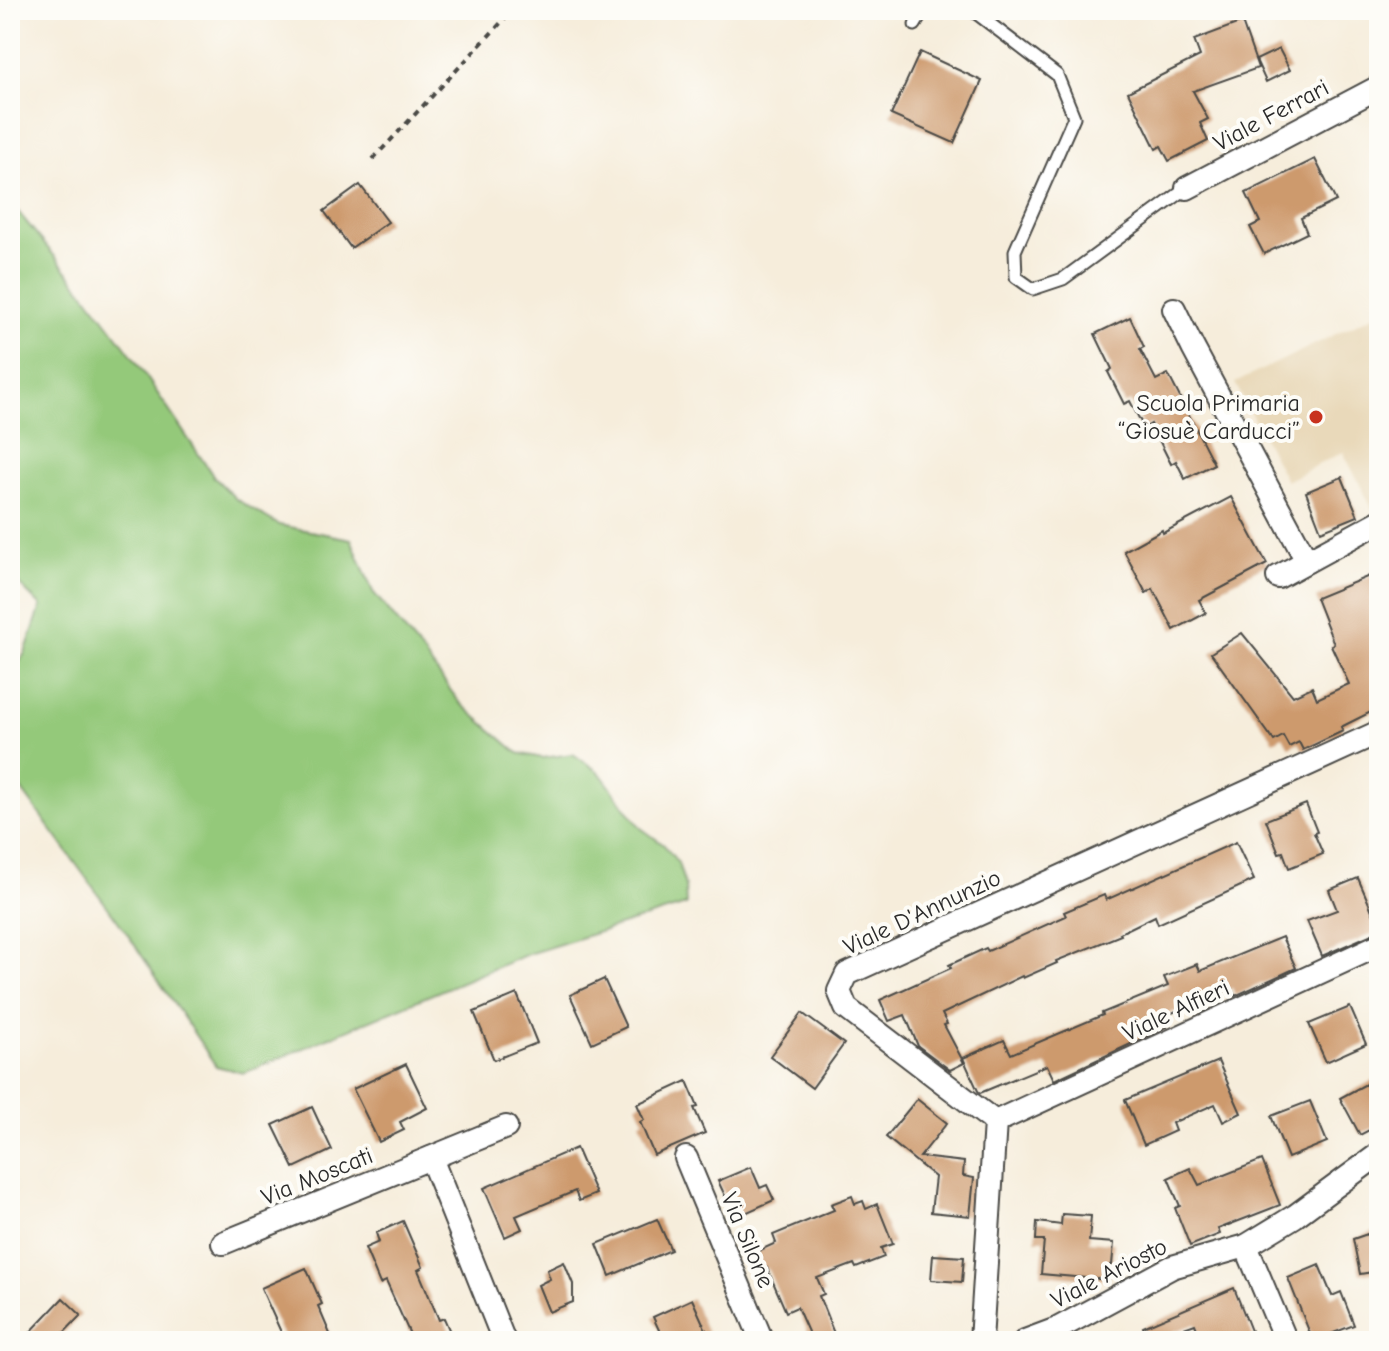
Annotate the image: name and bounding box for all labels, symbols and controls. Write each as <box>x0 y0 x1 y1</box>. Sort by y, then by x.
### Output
street label: Viale Ferrari <box>1209 73 1333 157</box>
place label: Scuola Primaria “Giosuè Carducci” <box>1118 389 1300 445</box>
marker: Scuola Primaria “Giosuè Carducci” <box>1307 408 1325 426</box>
street label: Viale D'Annunzio <box>839 863 1005 961</box>
street label: Viale Alfieri <box>1118 973 1234 1047</box>
street label: Via Moscati <box>257 1141 377 1211</box>
street label: Via Silone <box>715 1188 781 1292</box>
street label: Viale Ariosto <box>1046 1232 1172 1314</box>

